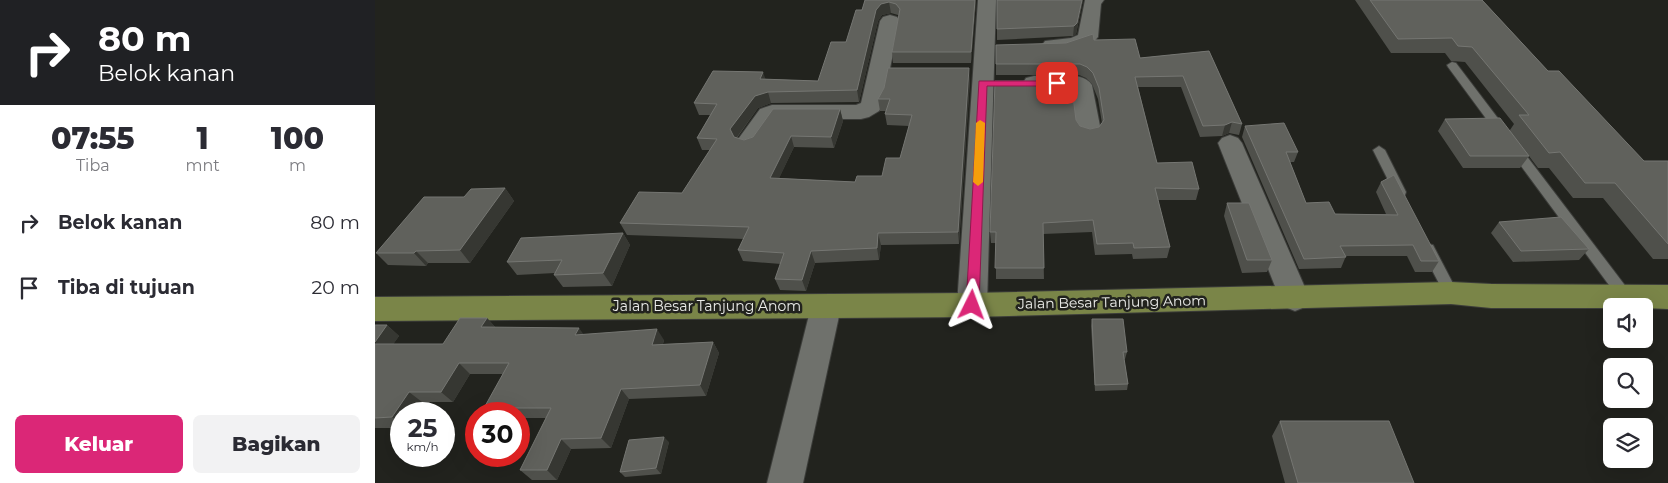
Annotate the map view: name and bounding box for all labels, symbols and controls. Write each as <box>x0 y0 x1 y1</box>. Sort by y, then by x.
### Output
text: 80 m <box>98 17 192 60</box>
icon: right <box>15 20 80 85</box>
text: Belok kanan <box>98 60 235 87</box>
pin <box>1036 62 1078 104</box>
icon: arrive <box>1043 69 1071 97</box>
text: 07:55 <box>51 120 135 157</box>
text: 1 <box>197 120 209 157</box>
text: 100 <box>271 120 324 157</box>
text: Tiba <box>76 156 110 175</box>
text: mnt <box>186 156 220 175</box>
text: m <box>289 156 306 175</box>
icon: right <box>15 209 43 237</box>
text: Belok kanan <box>58 211 182 234</box>
text: 80 m <box>310 211 360 234</box>
icon: arrive <box>15 274 43 302</box>
text: Tiba di tujuan <box>58 276 195 299</box>
text: 20 m <box>312 276 360 299</box>
position arrow <box>945 278 997 330</box>
street label: Jalan Besar Tanjung Anom <box>1017 291 1206 313</box>
street label: Jalan Besar Tanjung Anom <box>612 297 801 315</box>
map controls <box>1603 298 1653 468</box>
button: sound <box>1603 298 1653 348</box>
button: search <box>1603 358 1653 408</box>
speed limit sign: 30 <box>465 402 530 467</box>
text: 25 <box>408 413 437 443</box>
button: Keluar <box>15 415 183 473</box>
button: Bagikan <box>193 415 360 473</box>
button: layers <box>1603 418 1653 468</box>
text: km/h <box>406 439 439 454</box>

